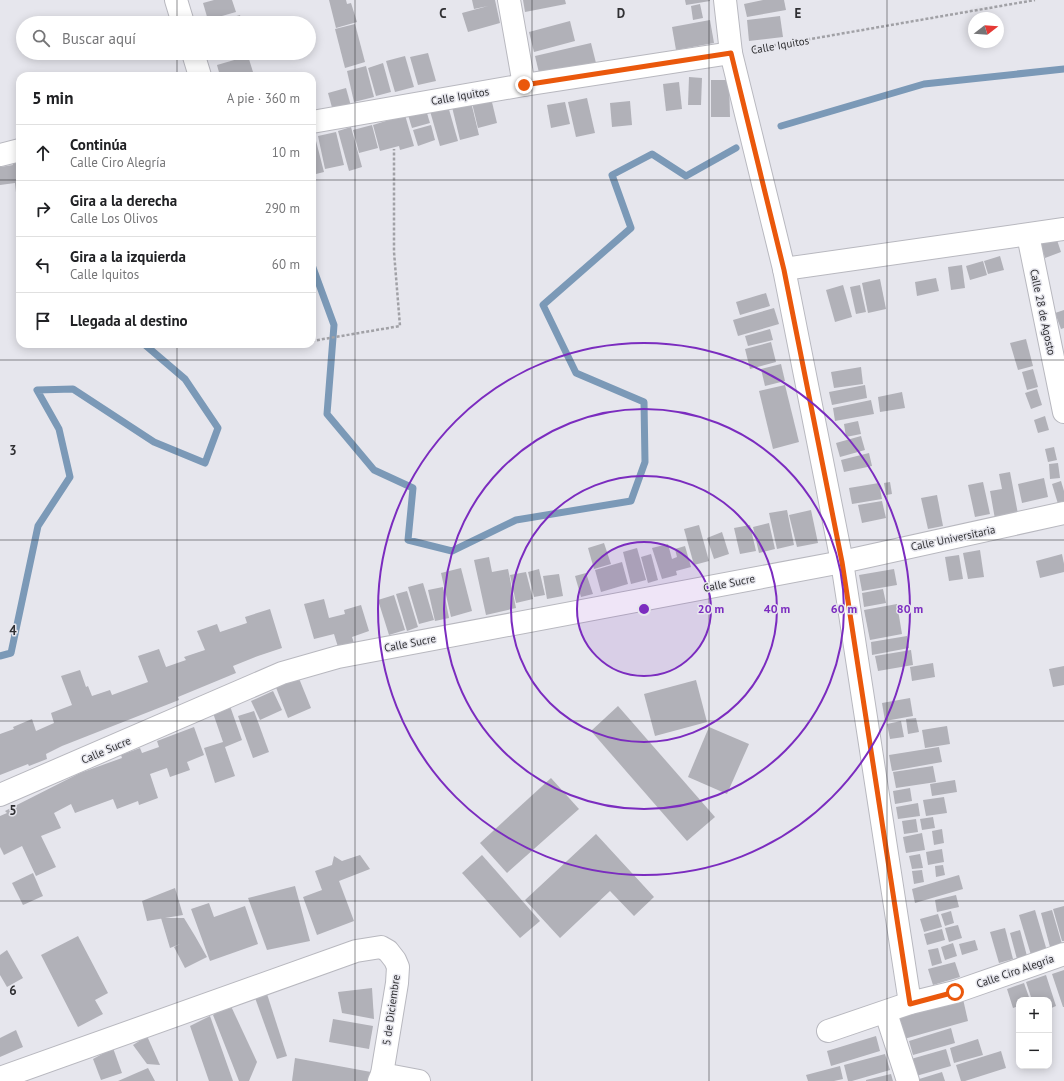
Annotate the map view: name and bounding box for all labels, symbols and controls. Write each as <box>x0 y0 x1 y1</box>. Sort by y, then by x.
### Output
text: C <box>439 5 447 22</box>
text: D <box>617 5 625 22</box>
text: E <box>795 5 802 22</box>
north arrow <box>968 12 1004 48</box>
search box <box>16 16 316 60</box>
icon: search <box>30 27 52 49</box>
text: Buscar aquí <box>62 29 136 48</box>
street label: Calle Iquitos <box>750 33 810 57</box>
route end <box>515 76 533 94</box>
street label: Calle Iquitos <box>430 84 490 108</box>
text: 5 min <box>32 87 73 109</box>
text: A pie · 360 m <box>227 90 300 107</box>
text: Continúa <box>70 135 127 154</box>
icon: ahead <box>32 142 54 164</box>
text: 10 m <box>272 144 300 161</box>
text: Calle Ciro Alegría <box>70 154 166 171</box>
text: Gira a la derecha <box>70 191 177 210</box>
icon: right <box>32 198 54 220</box>
text: 290 m <box>265 200 300 217</box>
text: Calle Los Olivos <box>70 210 158 227</box>
text: Gira a la izquierda <box>70 247 186 266</box>
icon: left <box>32 254 54 276</box>
text: 60 m <box>272 256 300 273</box>
text: Calle Iquitos <box>70 266 139 283</box>
street label: Calle 28 de Agosto <box>1027 268 1059 356</box>
icon: arrive <box>32 310 54 332</box>
text: Llegada al destino <box>70 311 188 330</box>
text: 3 <box>9 442 17 459</box>
street label: Calle Universitaria <box>909 522 997 554</box>
street label: Calle Sucre <box>702 571 757 595</box>
text: 20 m <box>698 601 724 616</box>
text: 40 m <box>764 601 790 616</box>
text: 60 m <box>831 601 857 616</box>
text: 80 m <box>897 601 923 616</box>
centre of rings <box>637 602 651 616</box>
text: 4 <box>9 622 17 639</box>
street label: Calle Sucre <box>383 631 438 655</box>
street label: Calle Sucre <box>79 733 133 767</box>
text: 5 <box>9 802 17 819</box>
street label: Calle Ciro Alegría <box>974 951 1056 991</box>
street label: 5 de Diciembre <box>379 973 403 1046</box>
text: 6 <box>9 982 17 999</box>
route start <box>946 983 964 1001</box>
map controls <box>1016 997 1052 1069</box>
button: + <box>1016 997 1052 1033</box>
button: − <box>1016 1033 1052 1069</box>

